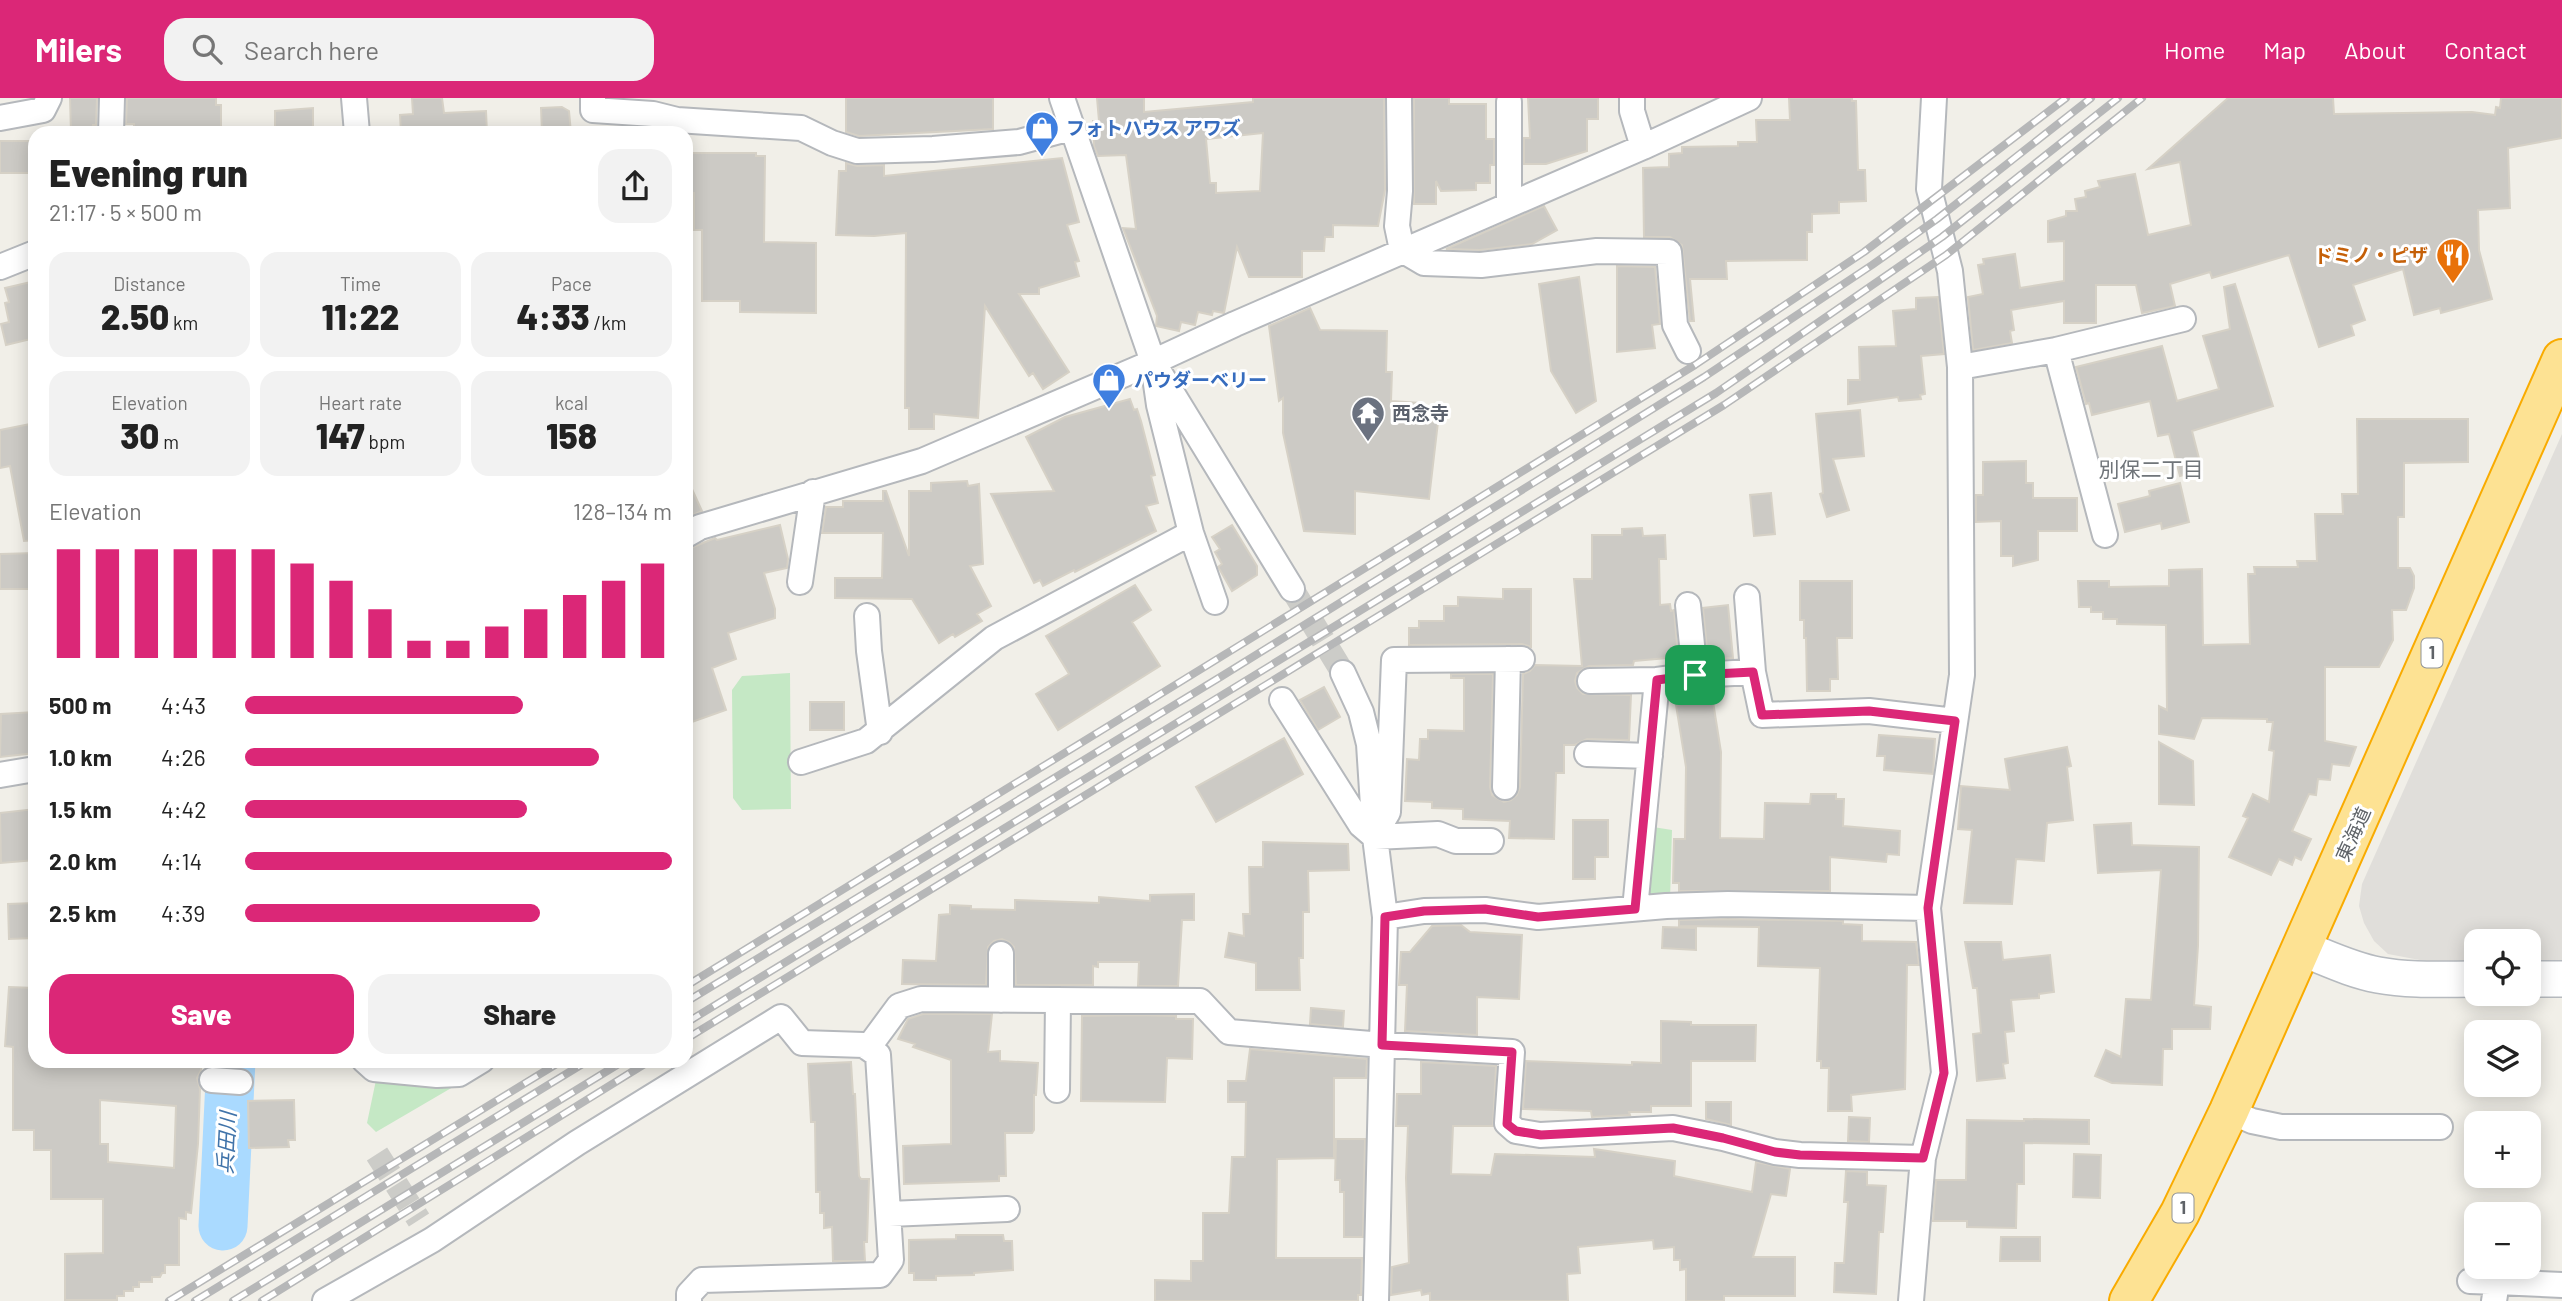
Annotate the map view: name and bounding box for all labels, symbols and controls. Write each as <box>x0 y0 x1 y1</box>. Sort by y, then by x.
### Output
search box <box>164 18 654 81</box>
text: Milers <box>35 29 122 69</box>
icon: search <box>188 30 226 68</box>
text: Search here <box>244 34 379 65</box>
text: Home <box>2164 35 2225 64</box>
text: Map <box>2263 35 2306 64</box>
text: About <box>2344 35 2406 64</box>
text: Contact <box>2444 35 2527 64</box>
shop icon: フォトハウス アワズ <box>1023 109 1061 158</box>
place label: フォトハウス アワズ <box>1066 116 1241 139</box>
text: Evening run <box>49 149 248 195</box>
button: share <box>598 149 672 223</box>
text: 21:17 · 5 × 500 m <box>49 198 202 226</box>
restaurant icon: ドミノ・ピザ <box>2434 236 2472 285</box>
place label: ドミノ・ピザ <box>2314 243 2428 266</box>
text: Distance <box>113 272 186 295</box>
text: Time <box>340 272 381 295</box>
text: Pace <box>551 272 592 295</box>
text: 2.50 <box>101 295 169 337</box>
text: 11:22 <box>322 295 399 337</box>
text: 4:33 <box>517 295 590 337</box>
text: km <box>169 311 198 334</box>
text: /km <box>590 311 626 334</box>
shop icon: パウダーベリー <box>1090 361 1128 410</box>
place label: パウダーベリー <box>1134 368 1267 391</box>
text: Elevation <box>111 391 188 414</box>
text: Heart rate <box>319 391 402 414</box>
text: kcal <box>555 391 588 414</box>
temple icon: 西念寺 <box>1349 394 1387 443</box>
place label: 西念寺 <box>1392 401 1449 424</box>
text: 30 <box>120 414 159 456</box>
text: 147 <box>316 414 365 456</box>
text: 158 <box>546 414 597 456</box>
text: m <box>159 430 179 453</box>
text: bpm <box>365 430 405 453</box>
district label: 別保二丁目 <box>2099 456 2204 481</box>
text: Elevation <box>49 497 142 525</box>
text: 128–134 m <box>573 497 672 525</box>
road number: 1 <box>2422 638 2442 668</box>
pin <box>1665 645 1725 705</box>
icon: arrive <box>1676 656 1714 694</box>
text: 500 m <box>49 691 111 719</box>
text: 4:43 <box>161 691 206 719</box>
text: 1.0 km <box>49 743 112 771</box>
text: 4:26 <box>161 743 206 771</box>
text: 1.5 km <box>49 795 112 823</box>
text: 4:42 <box>161 795 206 823</box>
street label: 東海道 <box>2330 803 2375 865</box>
text: 2.0 km <box>49 847 117 875</box>
text: 4:14 <box>161 847 202 875</box>
text: 2.5 km <box>49 899 117 927</box>
text: 4:39 <box>161 899 205 927</box>
map controls <box>2464 929 2541 1279</box>
button: locate <box>2464 929 2541 1006</box>
button: Save <box>49 974 354 1054</box>
button: Share <box>368 974 672 1054</box>
button: layers <box>2464 1020 2541 1097</box>
water label: 兵田川 <box>211 1109 240 1175</box>
button: + <box>2464 1111 2541 1188</box>
road number: 1 <box>2172 1194 2194 1223</box>
button: − <box>2464 1202 2541 1279</box>

